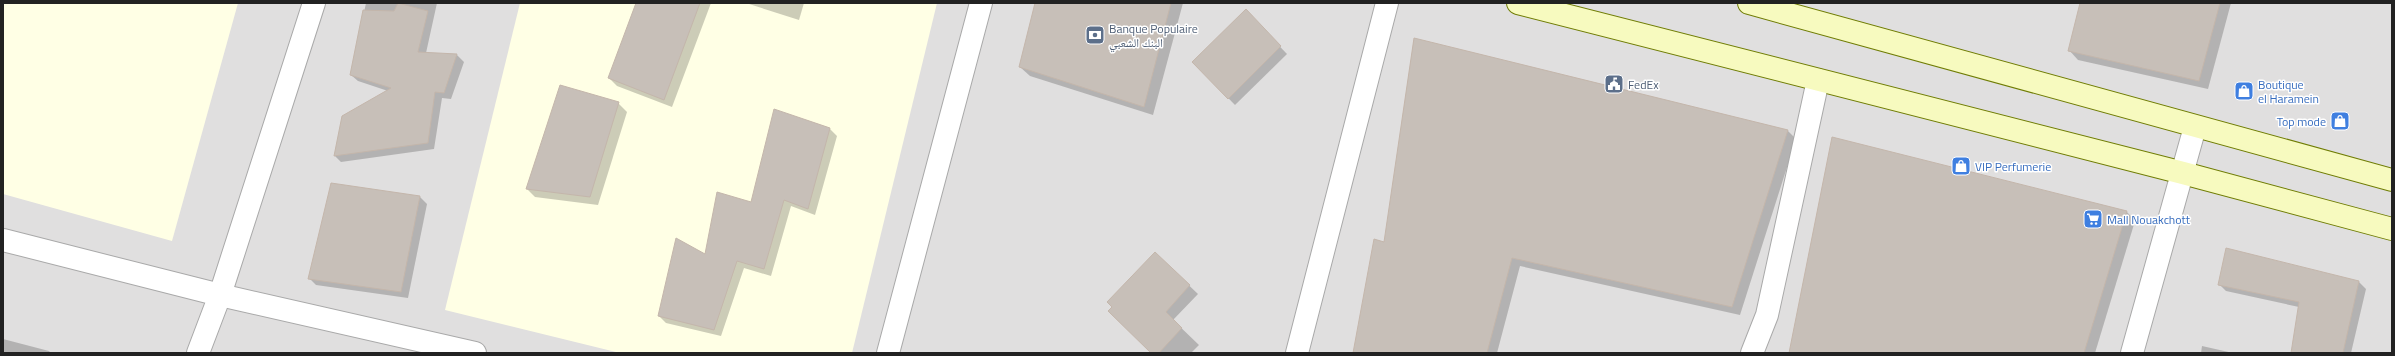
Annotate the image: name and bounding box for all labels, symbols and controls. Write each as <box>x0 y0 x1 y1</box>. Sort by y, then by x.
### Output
place label: Banque Populaire البنك الشعبي <box>1109 19 1198 53</box>
bank icon: Banque Populaire البنك الشعبي <box>1084 24 1106 46</box>
public building icon: FedEx <box>1603 73 1625 95</box>
place label: FedEx <box>1628 75 1659 94</box>
place label: Boutique el Haramein <box>2258 75 2319 108</box>
shop icon: Boutique el Haramein <box>2233 80 2255 102</box>
shop icon: Top mode <box>2329 110 2351 132</box>
place label: Top mode <box>2277 112 2326 131</box>
shop icon: VIP Perfumerie <box>1950 155 1972 177</box>
place label: VIP Perfumerie <box>1975 157 2051 176</box>
supermarket icon: Mall Nouakchott <box>2082 208 2104 230</box>
place label: Mall Nouakchott <box>2107 210 2191 229</box>

